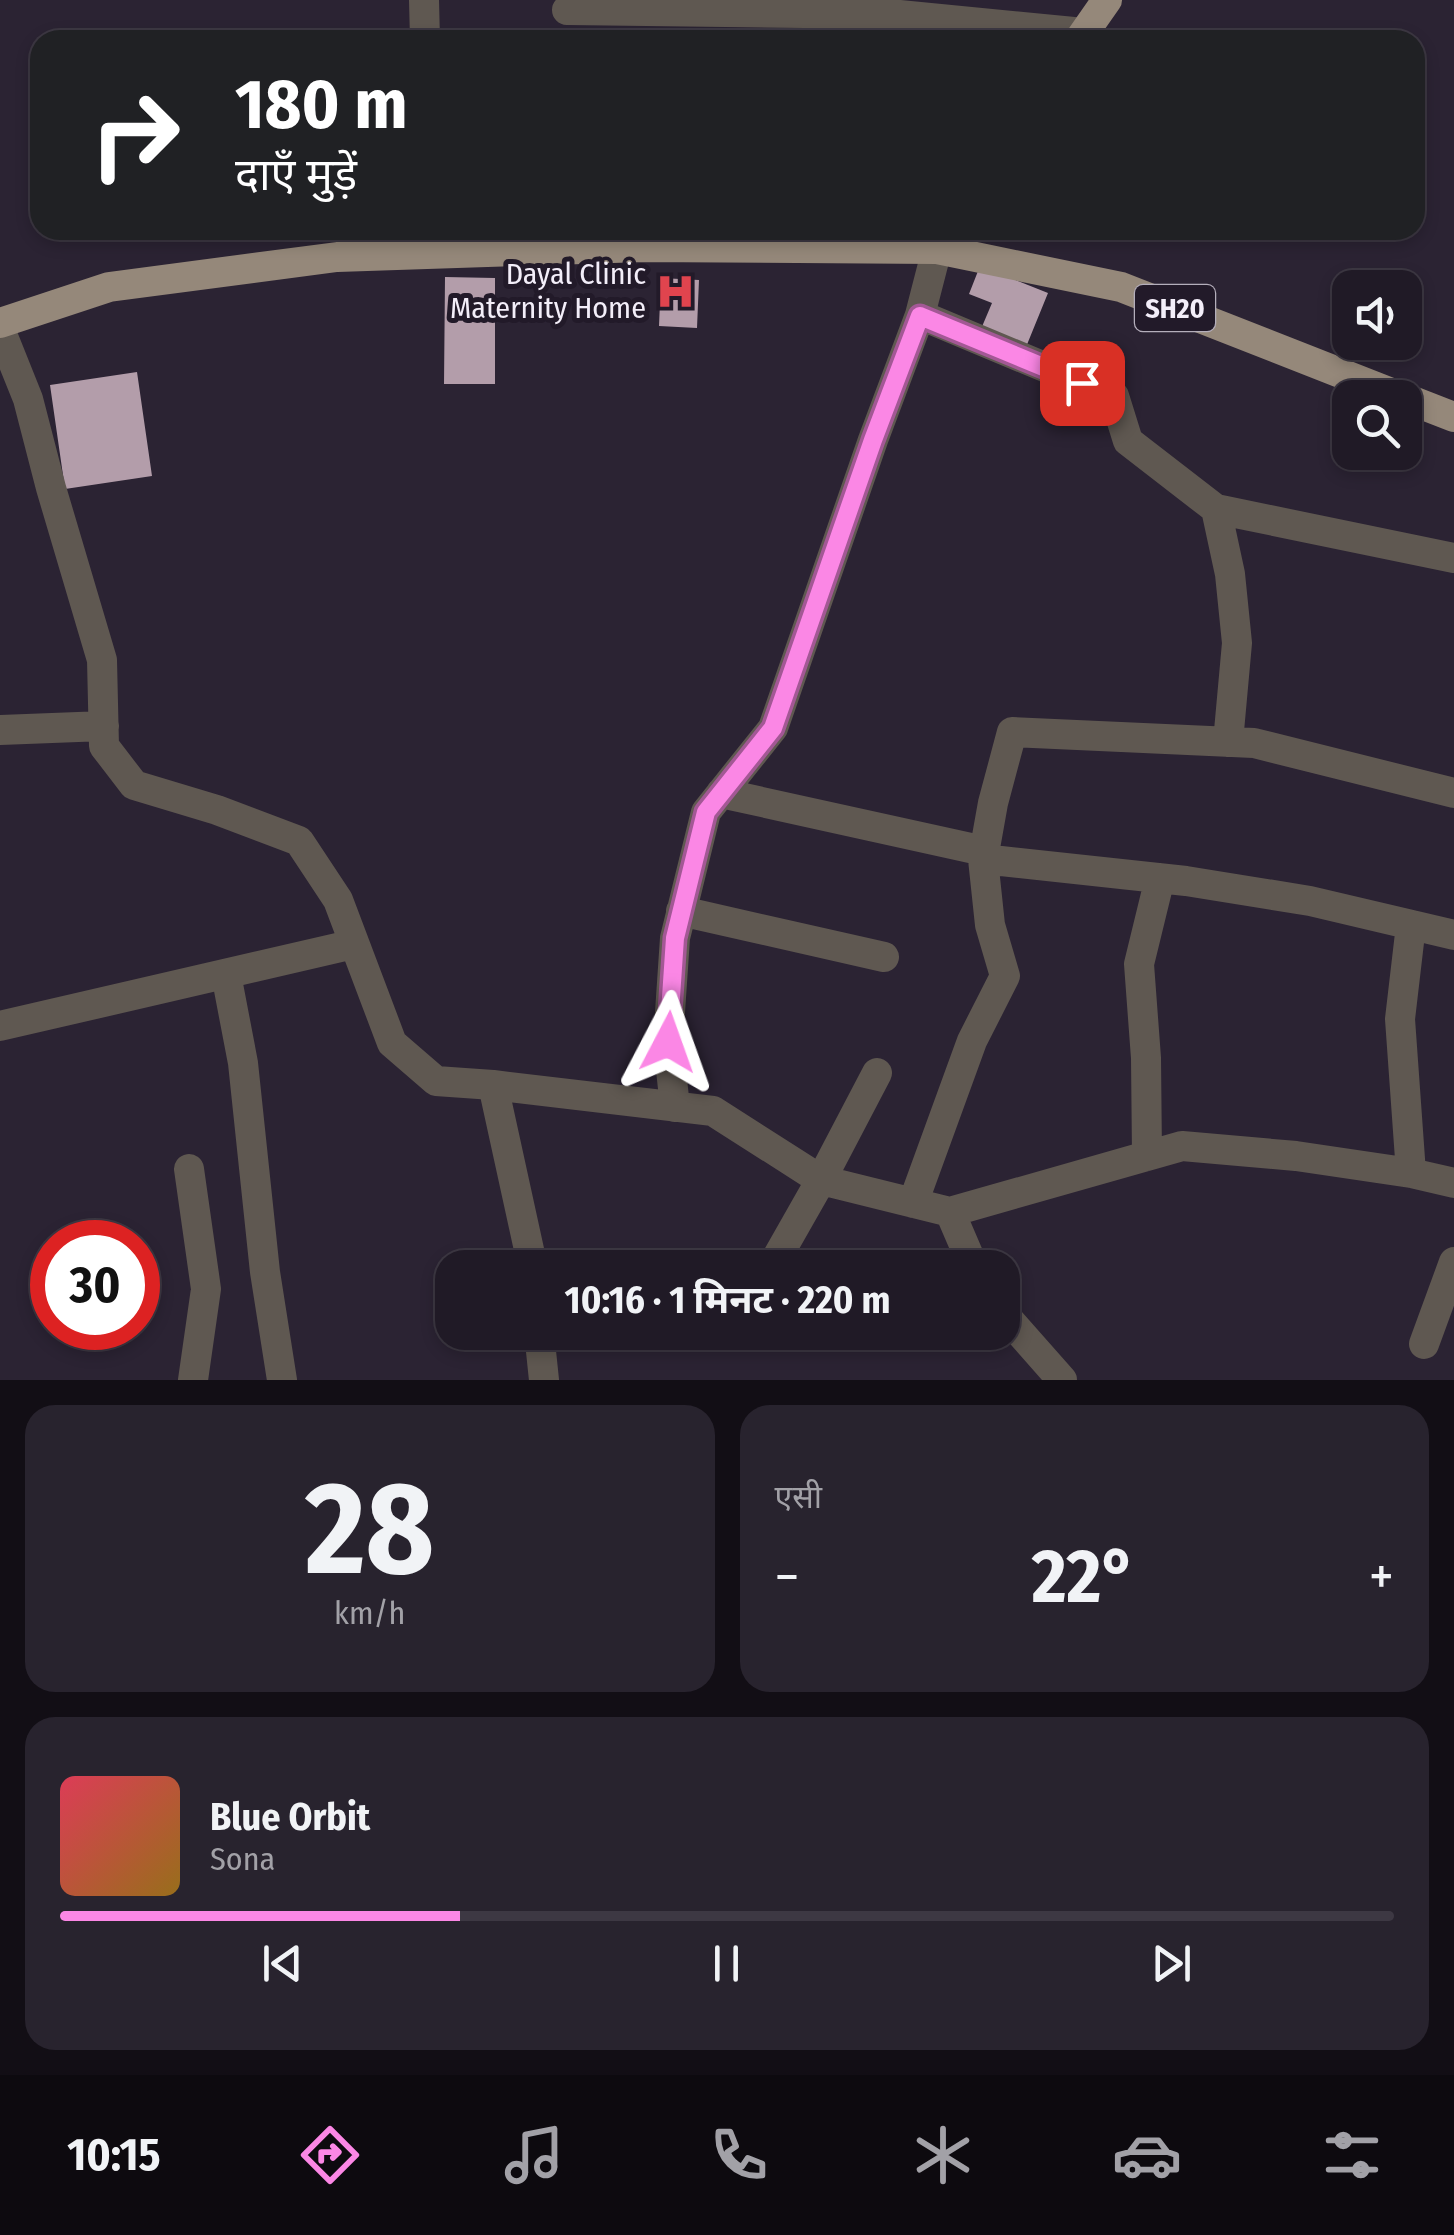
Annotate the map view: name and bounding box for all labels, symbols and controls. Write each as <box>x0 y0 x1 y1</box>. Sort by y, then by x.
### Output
text: 180 m <box>235 63 408 147</box>
icon: right <box>70 70 200 200</box>
text: दाएँ मुड़ें <box>235 148 357 202</box>
place label: Dayal Clinic Maternity Home <box>450 256 646 326</box>
hospital icon: Dayal Clinic Maternity Home <box>655 270 697 312</box>
map controls <box>1332 270 1422 470</box>
button: sound <box>1332 270 1422 360</box>
road number: SH20 <box>1135 285 1215 331</box>
pin <box>1040 341 1125 426</box>
icon: arrive <box>1055 356 1110 411</box>
button: search <box>1332 380 1422 470</box>
position arrow <box>616 990 720 1094</box>
speed limit sign: 30 <box>30 1220 160 1350</box>
text: 10:16 · 1 मिनट · 220 m <box>565 1277 890 1323</box>
text: 28 <box>305 1451 434 1607</box>
text: एसी <box>775 1478 822 1516</box>
text: 22° <box>1032 1532 1136 1622</box>
text: − <box>775 1544 799 1610</box>
text: + <box>1369 1544 1394 1610</box>
text: km/h <box>334 1594 405 1632</box>
text: Blue Orbit <box>210 1794 370 1840</box>
text: Sona <box>210 1840 275 1878</box>
icon: previous <box>255 1936 310 1991</box>
icon: pause <box>699 1936 754 1991</box>
icon: next <box>1144 1936 1199 1991</box>
icon: directions <box>295 2120 365 2190</box>
icon: music <box>499 2120 569 2190</box>
icon: phone <box>704 2120 774 2190</box>
icon: climate <box>908 2120 978 2190</box>
icon: car <box>1112 2120 1182 2190</box>
icon: filters <box>1317 2120 1387 2190</box>
text: 10:15 <box>67 2128 161 2182</box>

